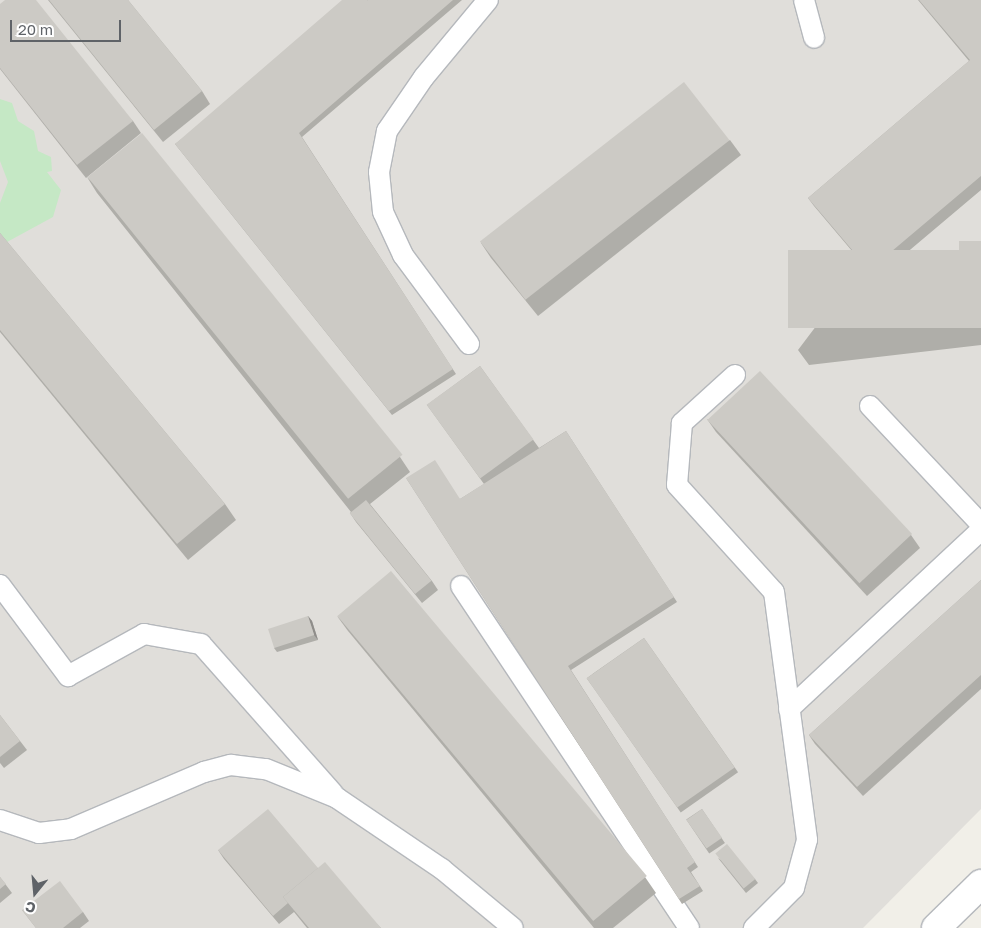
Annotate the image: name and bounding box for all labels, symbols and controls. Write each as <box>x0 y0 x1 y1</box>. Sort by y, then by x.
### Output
scale bar <box>12 10 124 42</box>
text: 20 m <box>18 20 53 38</box>
north arrow <box>10 868 60 918</box>
text: С <box>23 898 38 917</box>

